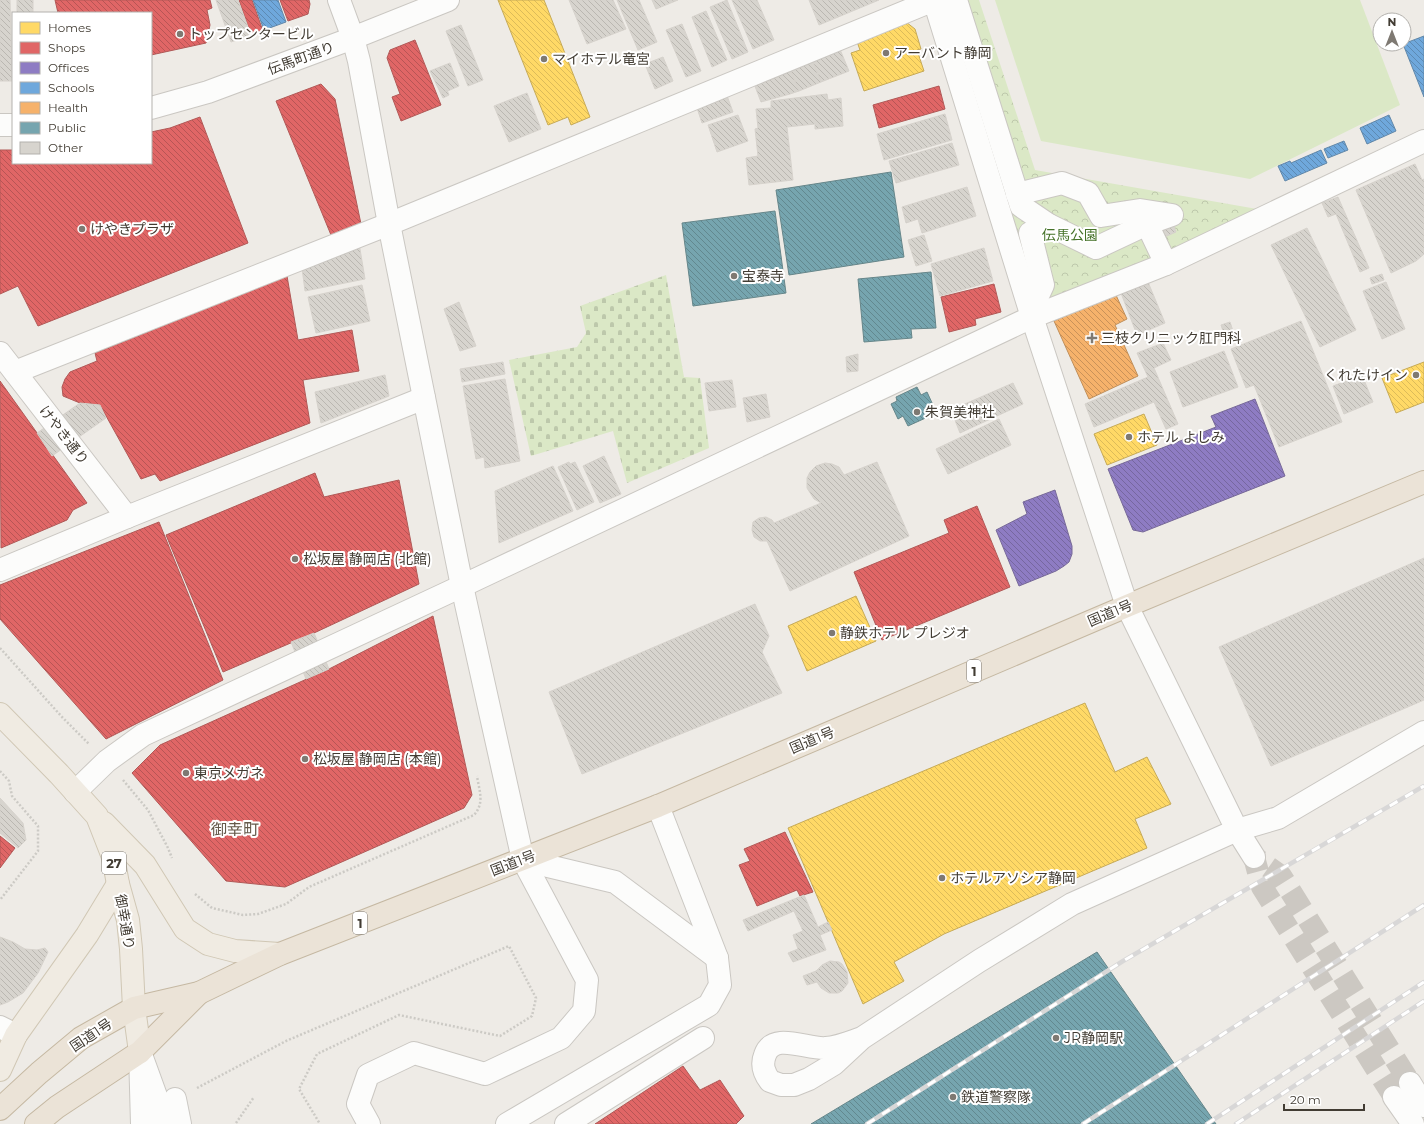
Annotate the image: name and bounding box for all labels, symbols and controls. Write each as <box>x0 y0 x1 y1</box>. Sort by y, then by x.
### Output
legend <box>12 12 152 164</box>
north arrow <box>1372 12 1412 52</box>
text: N <box>1388 15 1396 29</box>
text: Homes <box>48 20 91 35</box>
place label: トップセンタービル <box>188 25 314 43</box>
marker: トップセンタービル <box>175 29 185 39</box>
street label: 伝馬町通り <box>265 38 337 78</box>
text: Shops <box>48 40 85 55</box>
place label: アーバント静岡 <box>894 44 992 62</box>
marker: アーバント静岡 <box>881 48 891 58</box>
place label: マイホテル竜宮 <box>552 50 650 68</box>
marker: マイホテル竜宮 <box>539 54 549 64</box>
text: Offices <box>48 60 89 75</box>
text: Schools <box>48 80 94 95</box>
text: Health <box>48 100 88 115</box>
text: Public <box>48 120 86 135</box>
text: Other <box>48 140 83 155</box>
place label: けやきプラザ <box>90 220 174 238</box>
marker: けやきプラザ <box>77 224 87 234</box>
park label: 伝馬公園 <box>1042 226 1098 244</box>
place label: 宝泰寺 <box>742 267 784 285</box>
marker: 宝泰寺 <box>729 271 739 281</box>
place label: 三枝クリニック肛門科 <box>1101 329 1241 347</box>
marker: 三枝クリニック肛門科 <box>1086 332 1098 344</box>
place label: くれたけイン <box>1324 366 1408 384</box>
marker: くれたけイン <box>1411 370 1421 380</box>
street label: けやき通り <box>35 402 93 468</box>
place label: 朱賀美神社 <box>925 403 995 421</box>
marker: 朱賀美神社 <box>912 407 922 417</box>
place label: ホテル よしみ <box>1137 428 1225 446</box>
marker: ホテル よしみ <box>1124 432 1134 442</box>
place label: 松坂屋 静岡店 (北館) <box>303 550 432 568</box>
marker: 松坂屋 静岡店 (北館) <box>290 554 300 564</box>
street label: 国道1号 <box>1085 596 1135 630</box>
place label: 静鉄ホテル プレジオ <box>840 624 970 642</box>
marker: 静鉄ホテル プレジオ <box>827 628 837 638</box>
road number: 1 <box>967 660 981 682</box>
street label: 国道1号 <box>787 723 837 757</box>
place label: 松坂屋 静岡店 (本館) <box>313 750 442 768</box>
marker: 松坂屋 静岡店 (本館) <box>300 754 310 764</box>
place label: 東京メガネ <box>194 764 264 782</box>
marker: 東京メガネ <box>181 768 191 778</box>
district label: 御幸町 <box>211 820 259 839</box>
street label: 国道1号 <box>488 846 538 880</box>
road number: 27 <box>102 852 126 874</box>
place label: ホテルアソシア静岡 <box>950 869 1076 887</box>
marker: ホテルアソシア静岡 <box>937 873 947 883</box>
street label: 御幸通り <box>111 893 139 951</box>
road number: 1 <box>353 912 367 934</box>
street label: 国道1号 <box>66 1014 116 1056</box>
place label: JR静岡駅 <box>1063 1029 1123 1047</box>
marker: JR静岡駅 <box>1051 1033 1061 1043</box>
scale bar <box>1284 1086 1364 1112</box>
place label: 鉄道警察隊 <box>961 1088 1031 1106</box>
marker: 鉄道警察隊 <box>948 1092 958 1102</box>
text: 20 m <box>1290 1092 1321 1107</box>

